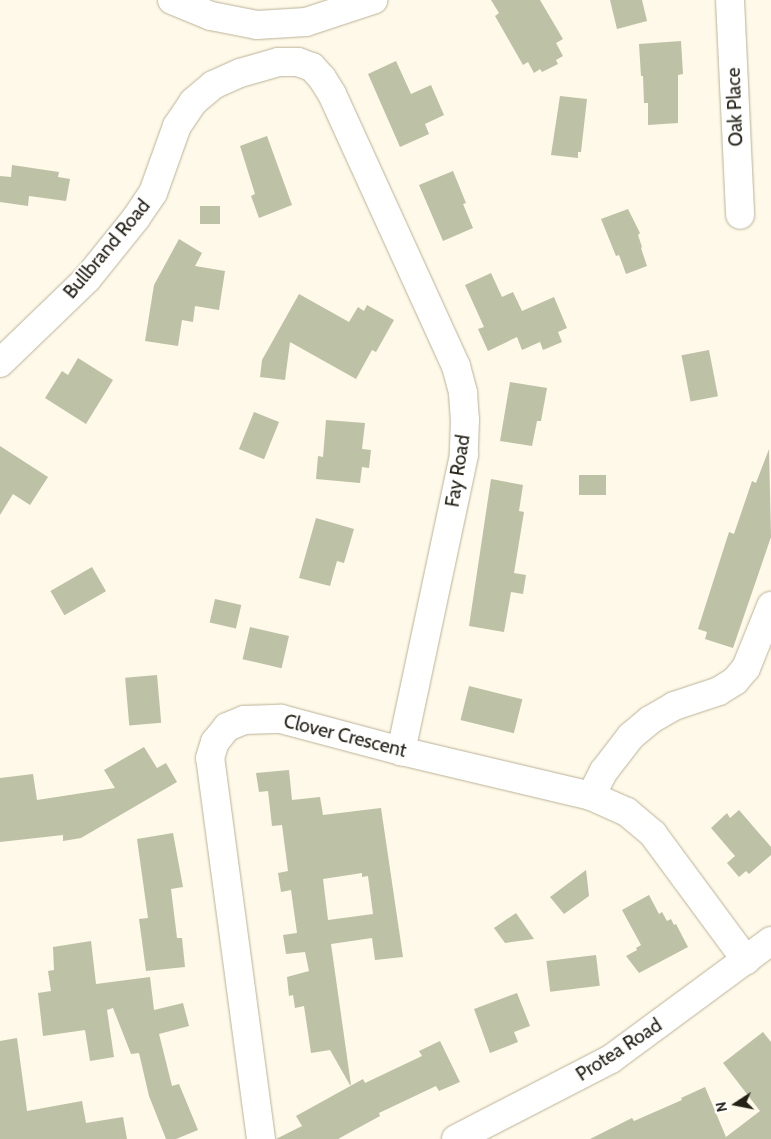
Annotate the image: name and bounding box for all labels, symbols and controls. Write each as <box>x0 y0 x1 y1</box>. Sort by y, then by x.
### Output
street label: Oak Place <box>722 67 748 147</box>
street label: Bullbrand Road <box>59 195 155 303</box>
street label: Fay Road <box>441 433 475 509</box>
street label: Clover Crescent <box>281 710 409 762</box>
street label: Protea Road <box>572 1014 666 1086</box>
north arrow <box>711 1079 761 1129</box>
text: N <box>711 1100 731 1113</box>

